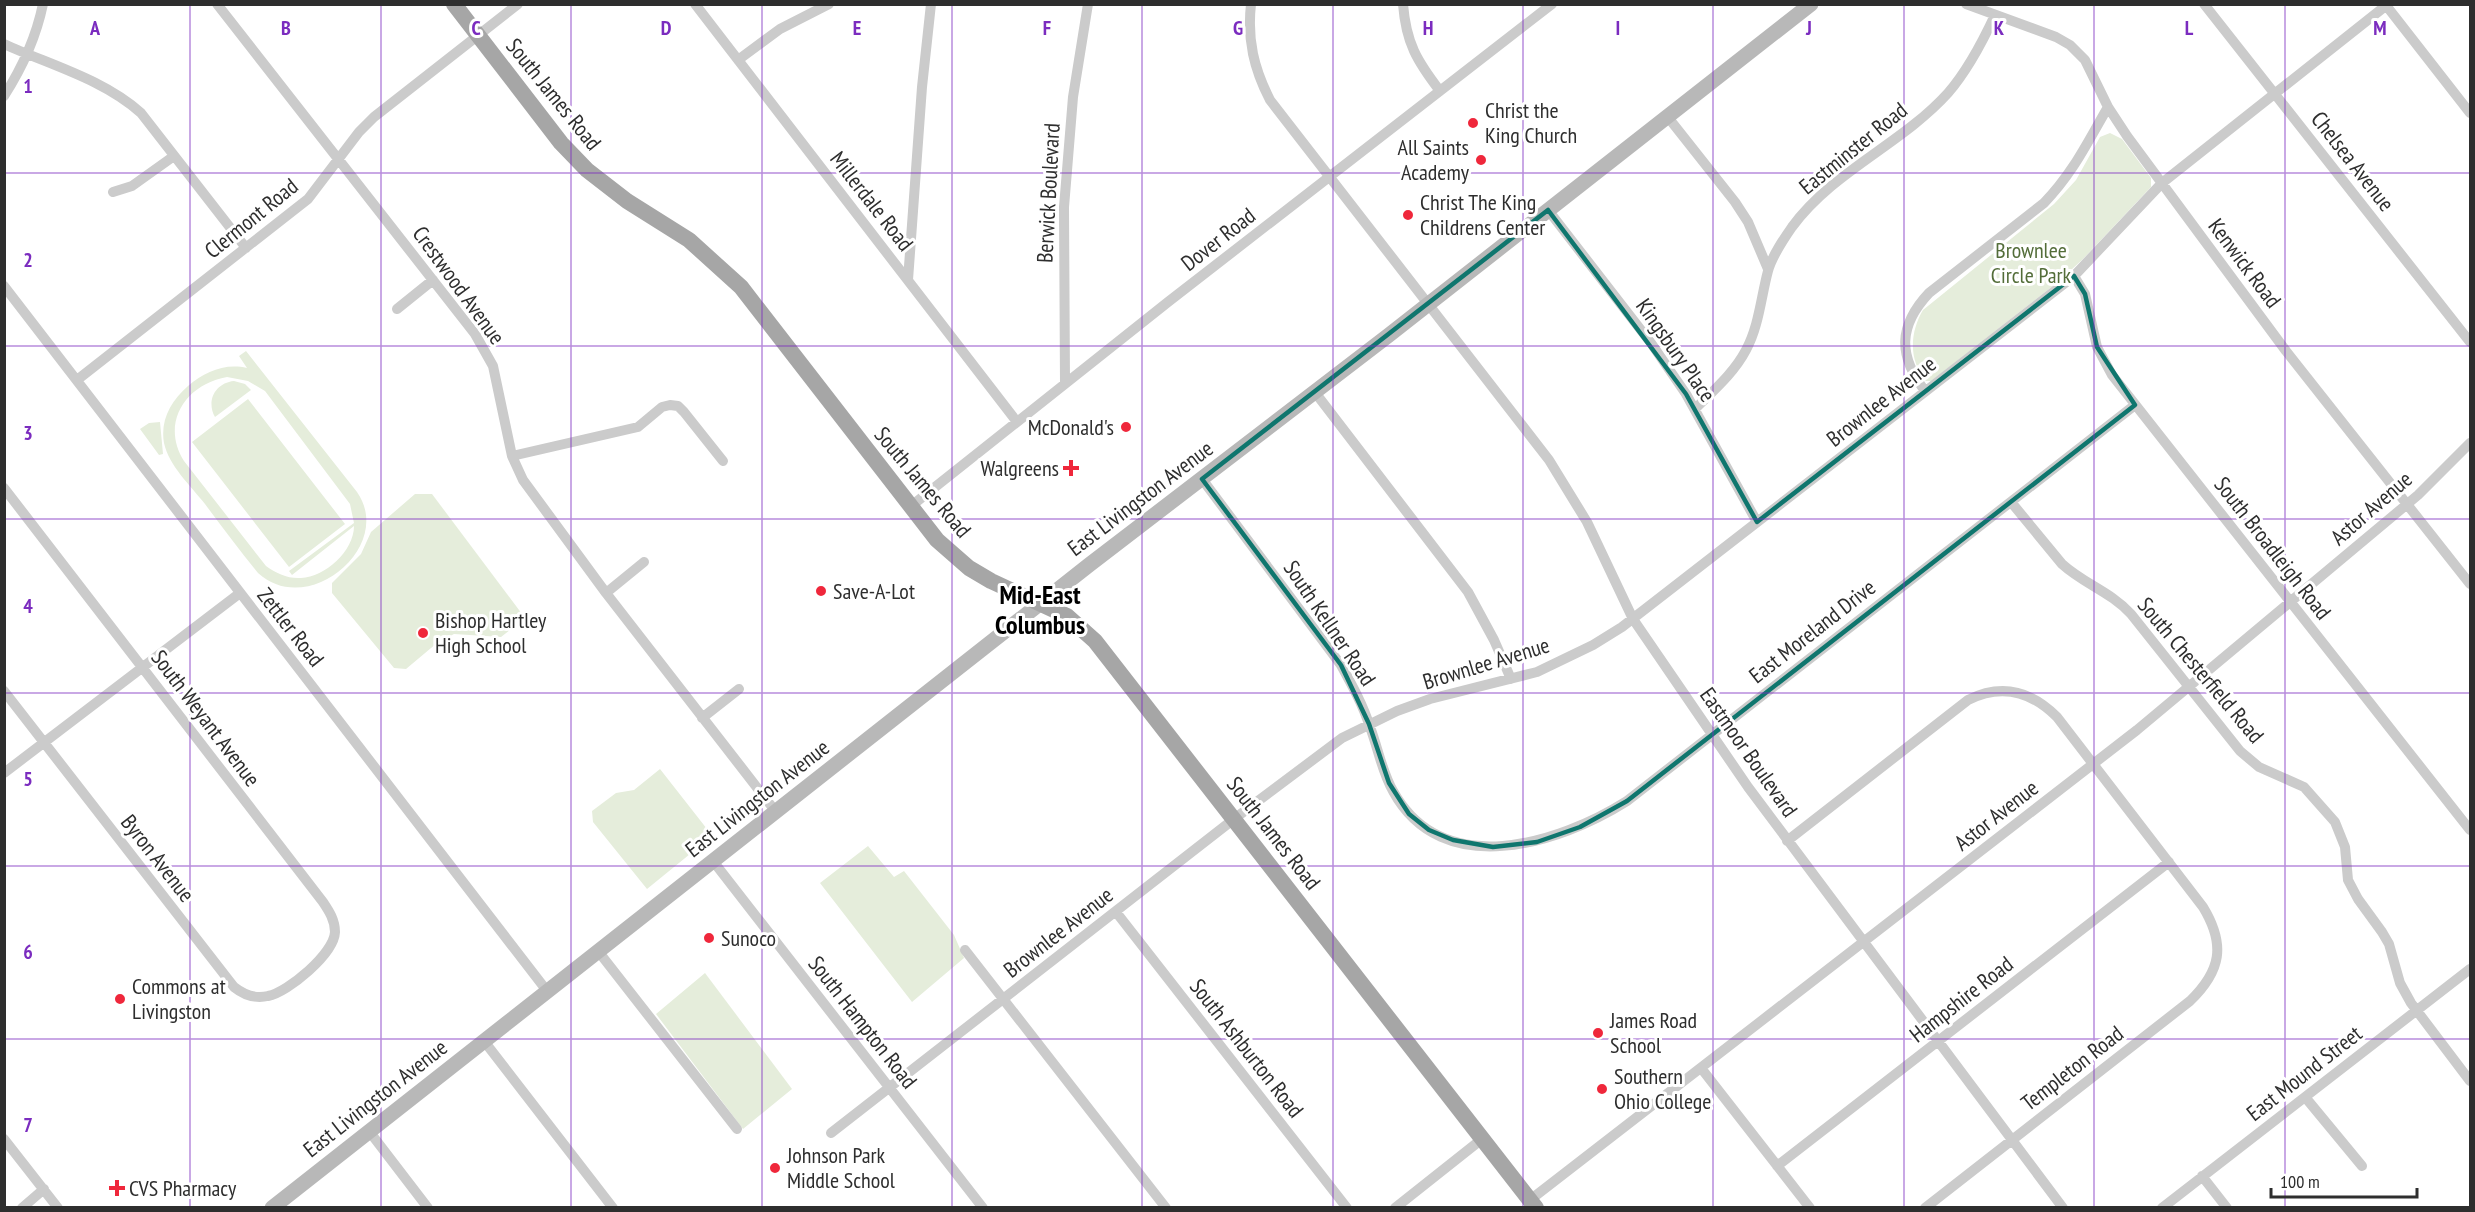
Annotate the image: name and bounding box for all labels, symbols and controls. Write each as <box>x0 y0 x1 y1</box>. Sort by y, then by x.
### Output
text: A <box>89 15 101 41</box>
text: B <box>281 15 291 41</box>
text: C <box>471 15 481 41</box>
text: D <box>661 15 672 41</box>
text: E <box>853 15 861 41</box>
text: F <box>1043 15 1051 41</box>
text: G <box>1233 15 1243 41</box>
text: H <box>1423 15 1433 41</box>
text: I <box>1616 15 1620 41</box>
text: J <box>1805 15 1812 41</box>
text: K <box>1994 15 2005 41</box>
text: L <box>2185 15 2194 41</box>
text: M <box>2373 15 2387 41</box>
street label: South James Road <box>500 32 608 156</box>
text: 1 <box>23 73 33 99</box>
place label: Christ the King Church <box>1485 96 1577 149</box>
street label: Eastminster Road <box>1793 96 1913 200</box>
street label: Chelsea Avenue <box>2305 105 2401 217</box>
marker: Christ the King Church <box>1466 116 1480 130</box>
street label: Berwick Boulevard <box>1030 122 1066 264</box>
place label: All Saints Academy <box>1398 133 1470 186</box>
street label: Millerdale Road <box>824 146 920 256</box>
marker: All Saints Academy <box>1474 153 1488 167</box>
street label: Clermont Road <box>199 172 303 264</box>
place label: Christ The King Childrens Center <box>1420 188 1545 241</box>
street label: Dover Road <box>1175 201 1261 277</box>
marker: Christ The King Childrens Center <box>1401 208 1415 222</box>
street label: Kenwick Road <box>2202 213 2288 313</box>
street label: Crestwood Avenue <box>407 220 511 350</box>
park label: Brownlee Circle Park <box>1991 236 2072 289</box>
text: 2 <box>23 247 33 273</box>
street label: Kingsbury Place <box>1630 293 1722 407</box>
street label: Brownlee Avenue <box>1821 350 1941 452</box>
place label: McDonald's <box>1028 413 1114 441</box>
text: 3 <box>23 420 33 446</box>
marker: McDonald's <box>1119 420 1133 434</box>
street label: South James Road <box>869 421 977 543</box>
street label: East Livingston Avenue <box>1062 434 1218 562</box>
place label: Walgreens <box>980 454 1059 482</box>
marker: Walgreens <box>1064 461 1078 475</box>
street label: Astor Avenue <box>2324 465 2418 551</box>
street label: South Broadleigh Road <box>2209 471 2337 625</box>
street label: South Kellner Road <box>1278 555 1382 691</box>
street label: East Moreland Drive <box>1743 573 1881 689</box>
place label: Save-A-Lot <box>833 577 915 605</box>
district label: Mid-East Columbus <box>995 578 1085 641</box>
street label: Zettler Road <box>252 582 330 672</box>
marker: Save-A-Lot <box>814 584 828 598</box>
street label: South Chesterfield Road <box>2132 591 2270 749</box>
text: 4 <box>23 593 33 619</box>
place label: Bishop Hartley High School <box>435 606 547 659</box>
marker: Bishop Hartley High School <box>416 626 430 640</box>
street label: Brownlee Avenue <box>1419 630 1553 696</box>
street label: South Weyant Avenue <box>146 644 266 792</box>
street label: Eastmoor Boulevard <box>1694 682 1804 822</box>
street label: East Livingston Avenue <box>679 733 835 863</box>
text: 5 <box>23 766 33 792</box>
street label: South James Road <box>1221 771 1327 895</box>
street label: Astor Avenue <box>1948 774 2044 856</box>
street label: Byron Avenue <box>115 809 201 907</box>
street label: Brownlee Avenue <box>998 881 1118 983</box>
place label: Sunoco <box>721 924 776 952</box>
marker: Sunoco <box>702 931 716 945</box>
text: 6 <box>23 939 33 965</box>
street label: South Hampton Road <box>803 950 923 1094</box>
street label: Hampshire Road <box>1904 950 2018 1048</box>
place label: Commons at Livingston <box>132 972 226 1025</box>
street label: South Ashburton Road <box>1184 973 1310 1123</box>
marker: Commons at Livingston <box>113 992 127 1006</box>
place label: James Road School <box>1609 1006 1697 1059</box>
street label: Templeton Road <box>2015 1019 2129 1117</box>
street label: East Mound Street <box>2241 1019 2367 1127</box>
marker: James Road School <box>1591 1026 1605 1040</box>
street label: East Livingston Avenue <box>297 1033 453 1163</box>
place label: Southern Ohio College <box>1614 1062 1711 1115</box>
marker: Southern Ohio College <box>1595 1082 1609 1096</box>
text: 7 <box>23 1112 33 1138</box>
place label: Johnson Park Middle School <box>786 1141 896 1194</box>
marker: Johnson Park Middle School <box>768 1161 782 1175</box>
scale bar <box>2271 1161 2416 1199</box>
text: 100 m <box>2280 1170 2320 1193</box>
place label: CVS Pharmacy <box>129 1174 237 1202</box>
marker: CVS Pharmacy <box>110 1181 124 1195</box>

